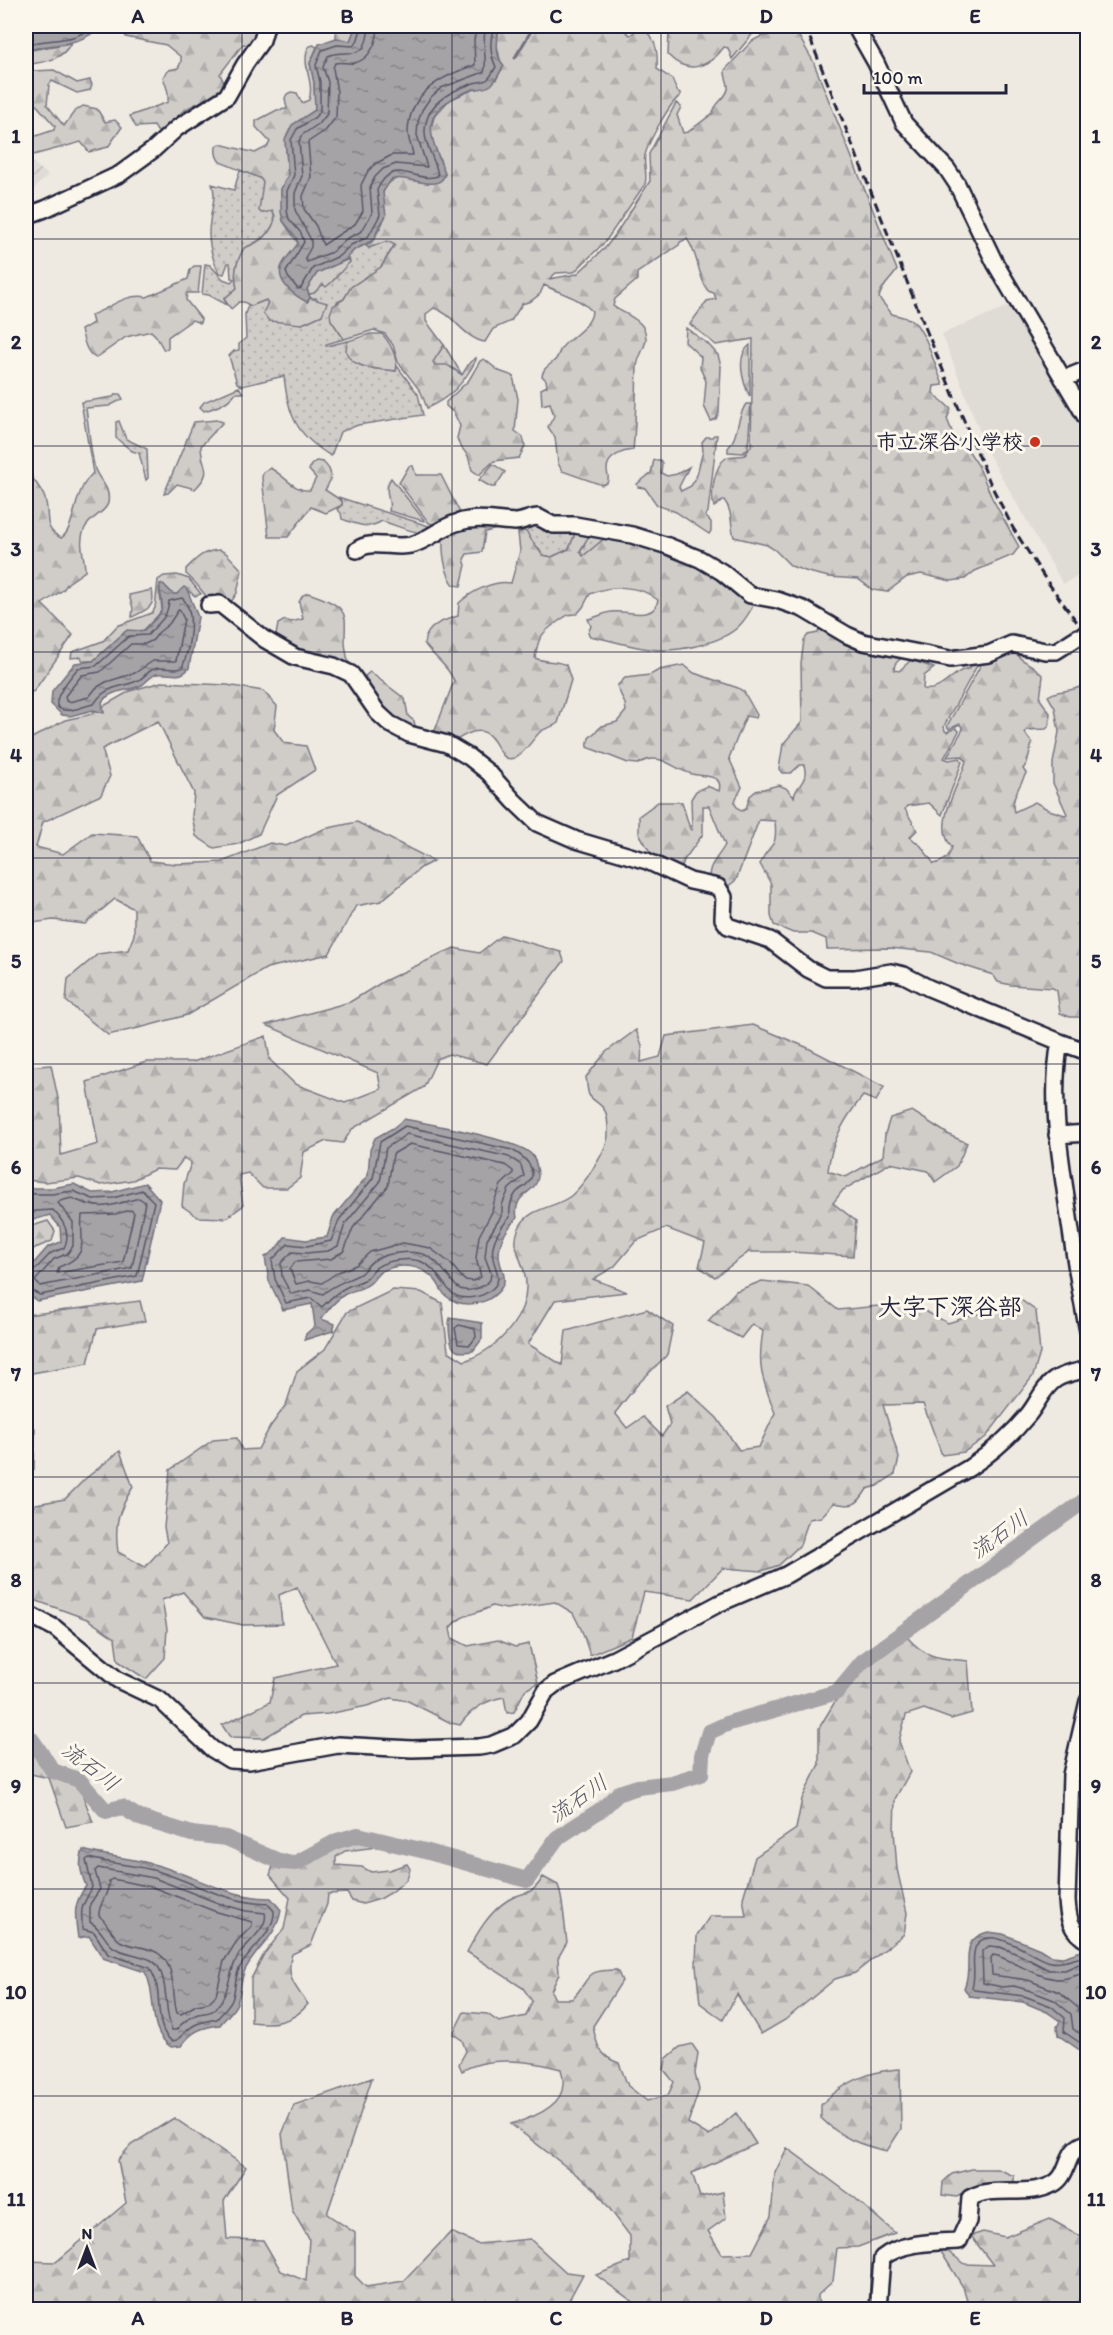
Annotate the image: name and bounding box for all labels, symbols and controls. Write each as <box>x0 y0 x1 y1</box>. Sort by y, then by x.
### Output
text: A <box>131 4 145 28</box>
text: B <box>341 4 354 28</box>
text: C <box>550 4 563 28</box>
text: D <box>759 4 773 28</box>
text: E <box>969 4 981 28</box>
scale bar <box>864 57 1006 95</box>
text: 100 m <box>873 67 923 89</box>
text: 1 <box>11 124 21 148</box>
text: 1 <box>1091 124 1101 148</box>
text: 2 <box>11 330 22 354</box>
text: 2 <box>1091 330 1102 354</box>
place label: 市立深谷小学校 <box>876 429 1023 454</box>
marker: 市立深谷小学校 <box>1028 435 1042 449</box>
text: 3 <box>11 537 22 561</box>
text: 3 <box>1091 537 1102 561</box>
text: 4 <box>10 743 22 767</box>
text: 4 <box>1090 743 1102 767</box>
text: 5 <box>11 949 22 973</box>
text: 5 <box>1091 949 1102 973</box>
text: 6 <box>11 1155 22 1179</box>
text: 6 <box>1091 1155 1102 1179</box>
district label: 大字下深谷部 <box>878 1292 1022 1321</box>
text: 7 <box>10 1362 21 1386</box>
text: 7 <box>1090 1362 1101 1386</box>
water label: 流石川 <box>965 1504 1034 1565</box>
text: 8 <box>11 1568 22 1592</box>
text: 8 <box>1091 1568 1102 1592</box>
water label: 流石川 <box>56 1735 125 1797</box>
water label: 流石川 <box>544 1768 613 1828</box>
text: 9 <box>11 1774 21 1798</box>
text: 9 <box>1091 1774 1101 1798</box>
text: 10 <box>5 1980 27 2004</box>
text: 10 <box>1085 1980 1107 2004</box>
text: 11 <box>7 2187 26 2211</box>
text: 11 <box>1087 2187 1106 2211</box>
north arrow <box>57 2218 117 2278</box>
text: N <box>82 2224 92 2243</box>
text: A <box>131 2306 145 2330</box>
text: B <box>341 2306 354 2330</box>
text: C <box>550 2306 563 2330</box>
text: D <box>759 2306 773 2330</box>
text: E <box>969 2306 981 2330</box>

